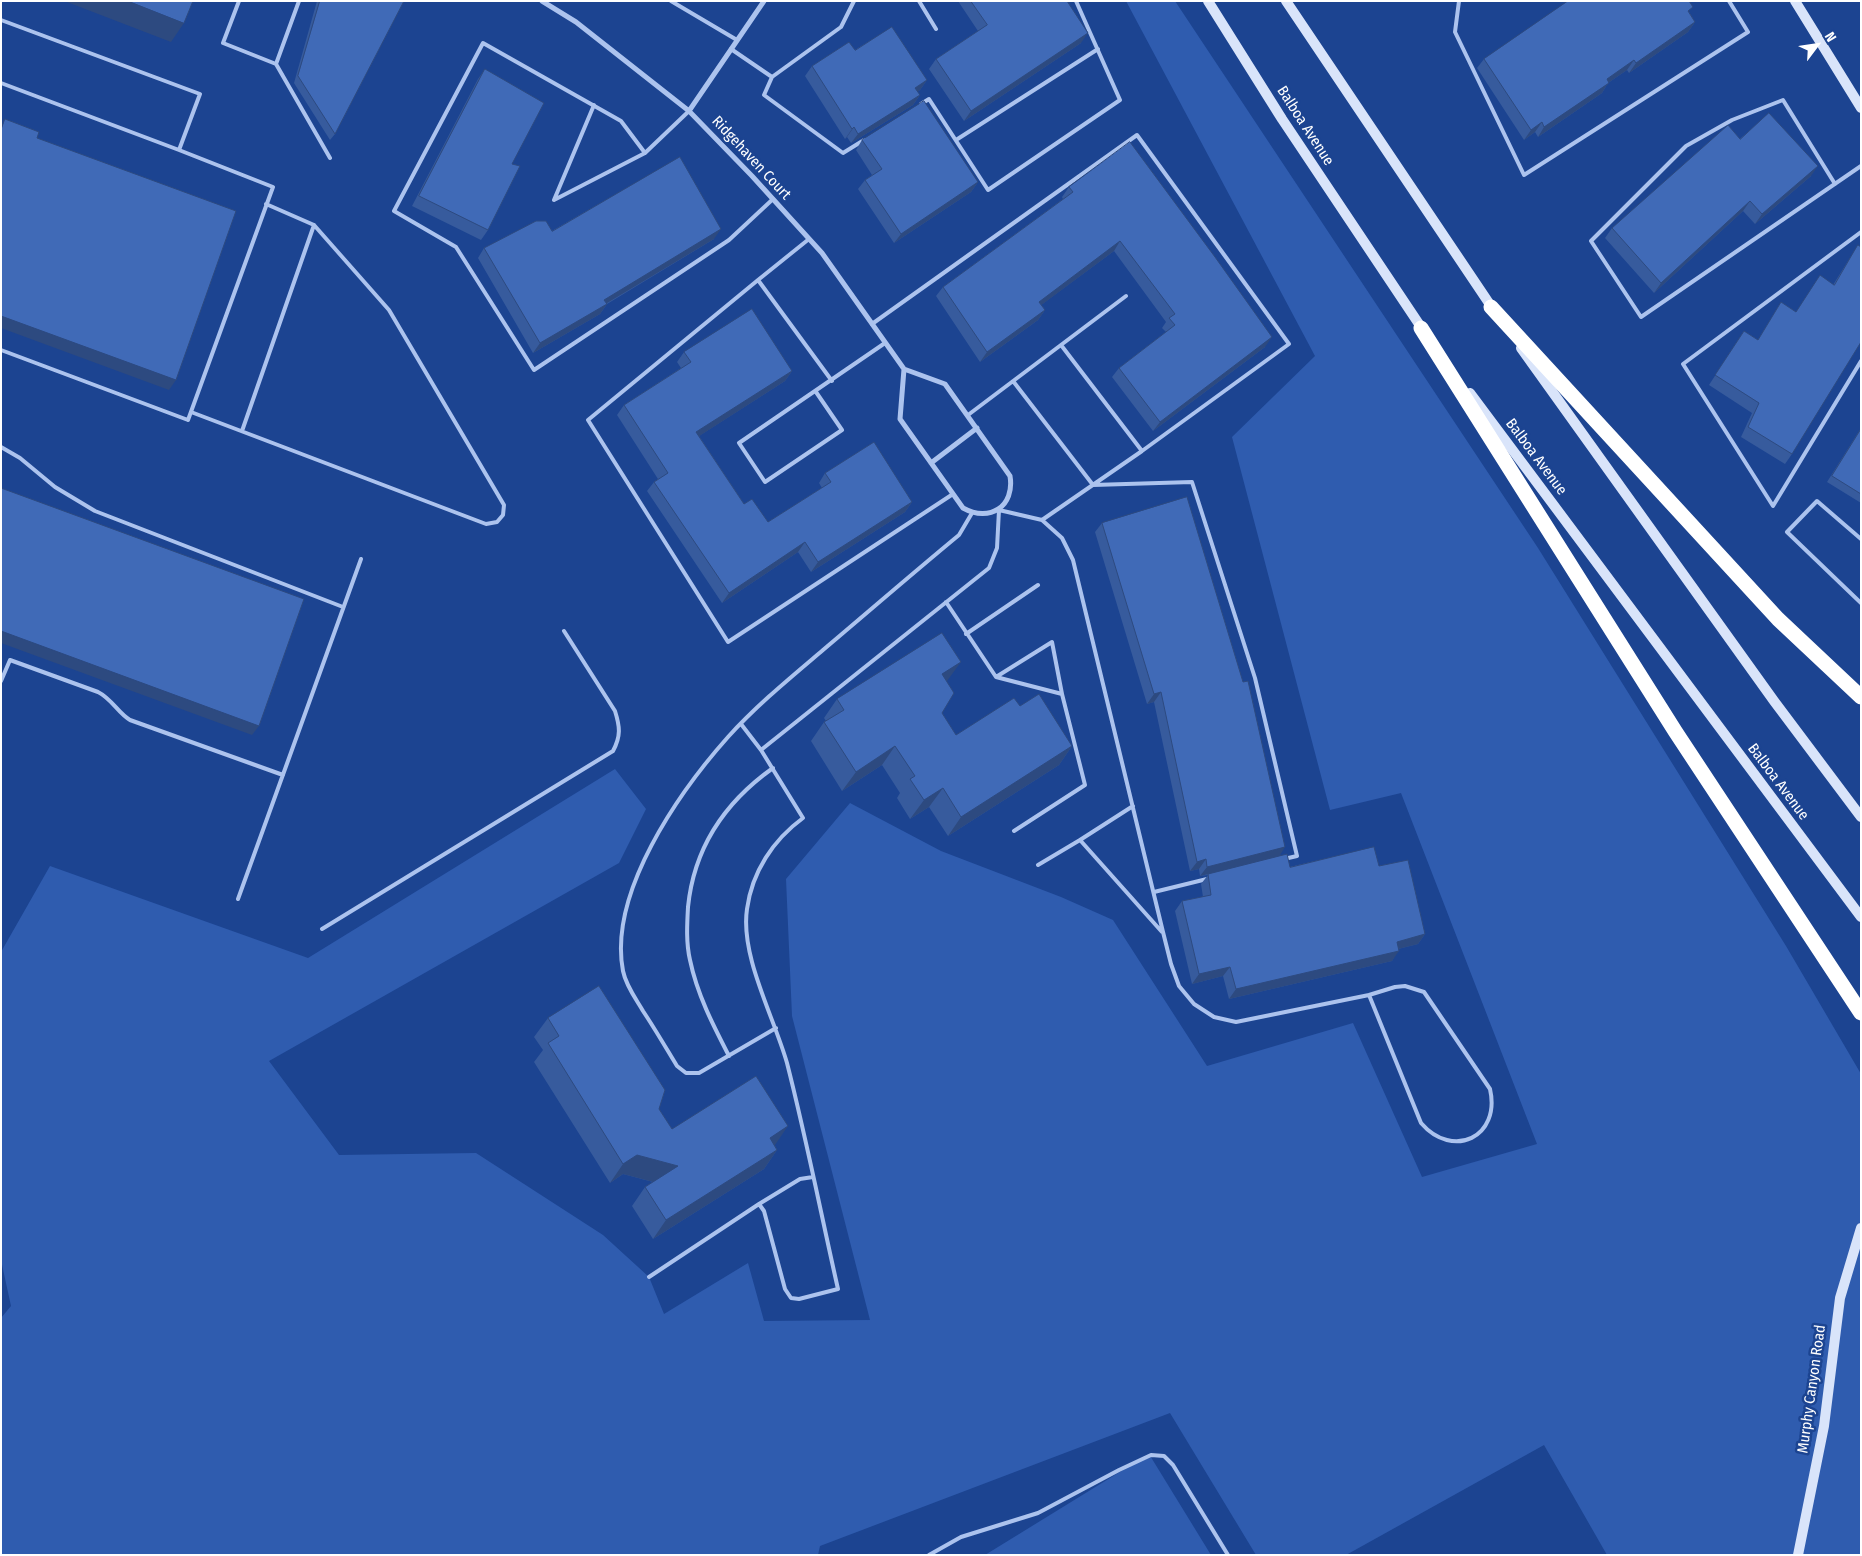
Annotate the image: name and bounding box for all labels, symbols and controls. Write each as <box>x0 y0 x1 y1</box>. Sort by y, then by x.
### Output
north arrow <box>1792 20 1842 70</box>
text: N <box>1821 29 1840 45</box>
street label: Balboa Avenue <box>1273 83 1337 169</box>
street label: Ridgehaven Court <box>708 112 794 204</box>
street label: Balboa Avenue <box>1501 415 1571 499</box>
street label: Balboa Avenue <box>1743 740 1813 824</box>
street label: Murphy Canyon Road <box>1794 1324 1830 1454</box>

